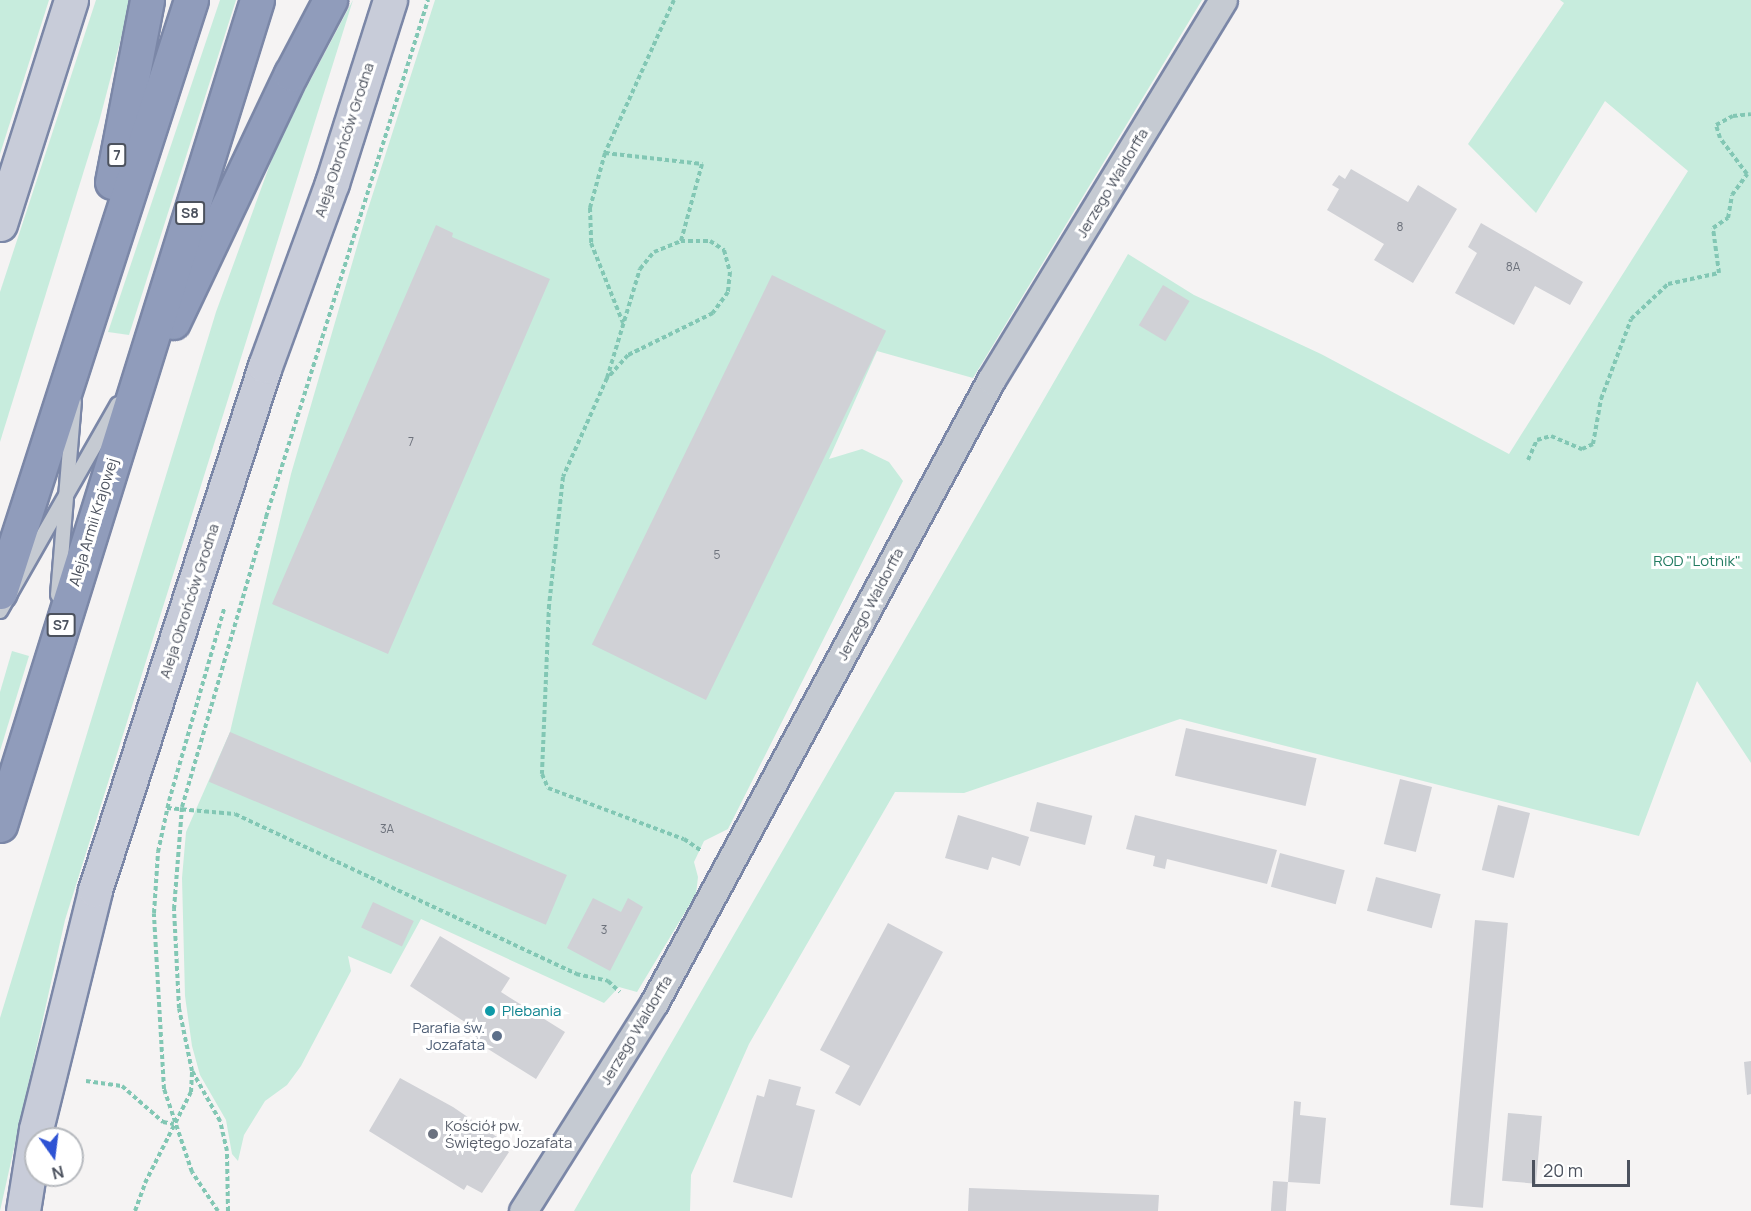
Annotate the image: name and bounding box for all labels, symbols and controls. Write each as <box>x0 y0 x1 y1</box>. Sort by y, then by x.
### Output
street label: Aleja Obrońców Grodna <box>310 60 378 220</box>
street label: Jerzego Waldorffa <box>1072 125 1152 241</box>
road number: 7 <box>106 144 128 166</box>
road number: S8 <box>175 202 205 224</box>
house number: 8 <box>1397 220 1403 234</box>
house number: 8A <box>1506 260 1520 274</box>
house number: 7 <box>408 435 414 449</box>
street label: Aleja Armii Krajowej <box>65 456 121 588</box>
street label: Aleja Obrońców Grodna <box>155 521 223 681</box>
street label: Jerzego Waldorffa <box>833 545 907 663</box>
house number: 5 <box>714 548 720 562</box>
park label: ROD "Lotnik" <box>1653 552 1741 570</box>
road number: S7 <box>46 614 76 636</box>
house number: 3A <box>380 822 394 836</box>
house number: 3 <box>601 923 607 937</box>
street label: Jerzego Waldorffa <box>596 972 676 1088</box>
place label: Plebania <box>502 1002 561 1020</box>
marker: Plebania <box>483 1004 497 1018</box>
place label: Parafia św. Jozafata <box>412 1018 485 1053</box>
marker: Parafia św. Jozafata <box>490 1029 504 1043</box>
place label: Kościół pw. Świętego Jozafata <box>445 1116 572 1151</box>
north arrow <box>24 1127 84 1187</box>
marker: Kościół pw. Świętego Jozafata <box>426 1127 440 1141</box>
scale bar <box>1535 1148 1632 1186</box>
text: 20 m <box>1543 1158 1583 1182</box>
text: N <box>50 1160 66 1185</box>

